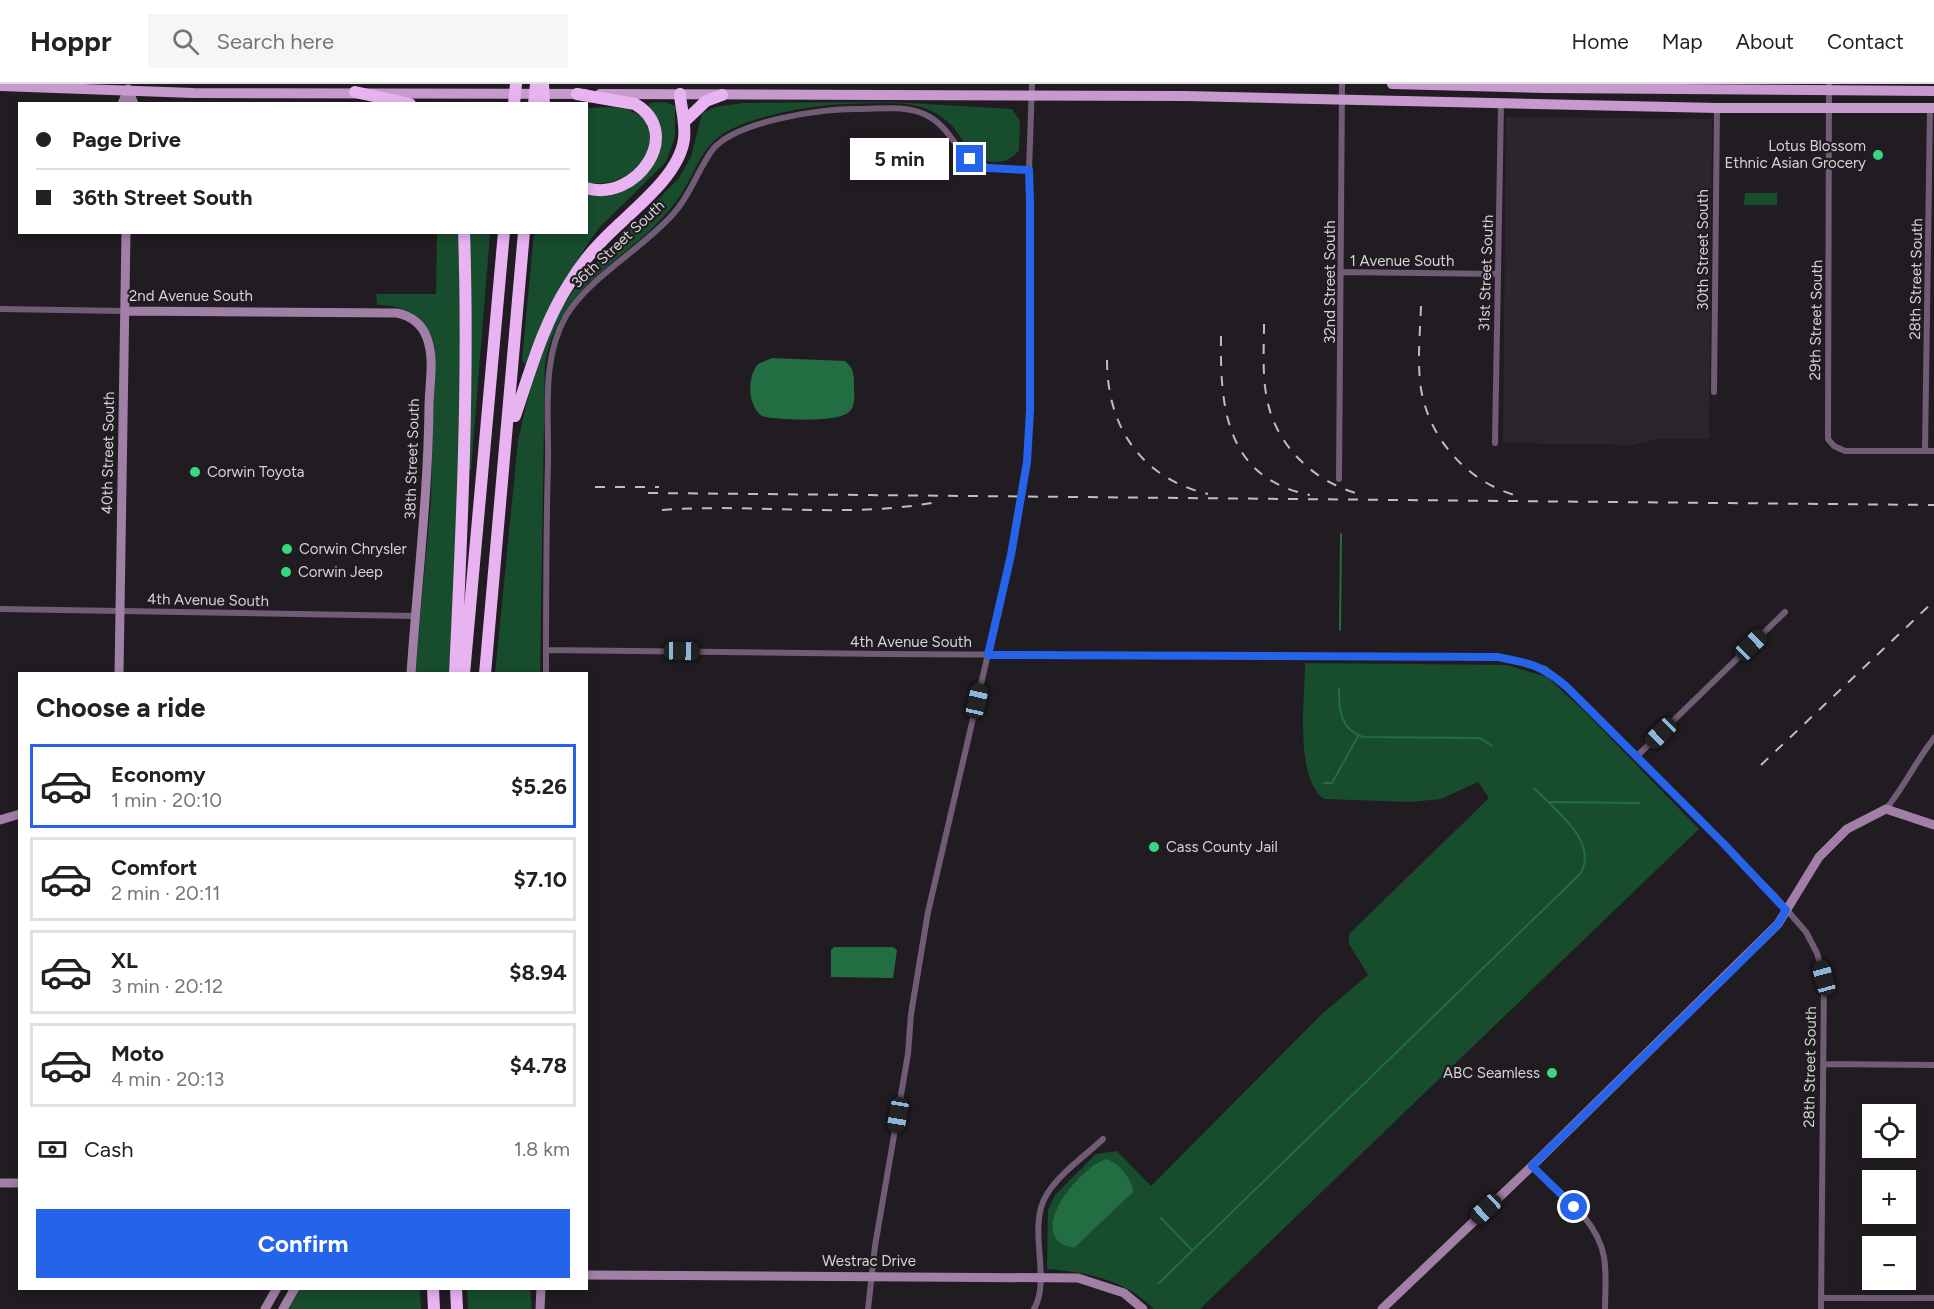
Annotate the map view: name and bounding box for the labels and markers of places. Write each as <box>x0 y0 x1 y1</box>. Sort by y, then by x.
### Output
place label: Lotus Blossom Ethnic Asian Grocery <box>1725 137 1866 172</box>
marker: Lotus Blossom Ethnic Asian Grocery <box>1871 148 1885 162</box>
place label: Corwin Toyota <box>207 463 304 481</box>
marker: Corwin Toyota <box>188 465 202 479</box>
place label: Corwin Chrysler <box>299 540 407 558</box>
marker: Corwin Chrysler <box>280 542 294 556</box>
place label: Corwin Jeep <box>298 563 383 581</box>
marker: Corwin Jeep <box>279 565 293 579</box>
place label: Cass County Jail <box>1166 838 1278 856</box>
marker: Cass County Jail <box>1147 840 1161 854</box>
place label: ABC Seamless <box>1443 1064 1540 1082</box>
marker: ABC Seamless <box>1545 1066 1559 1080</box>

